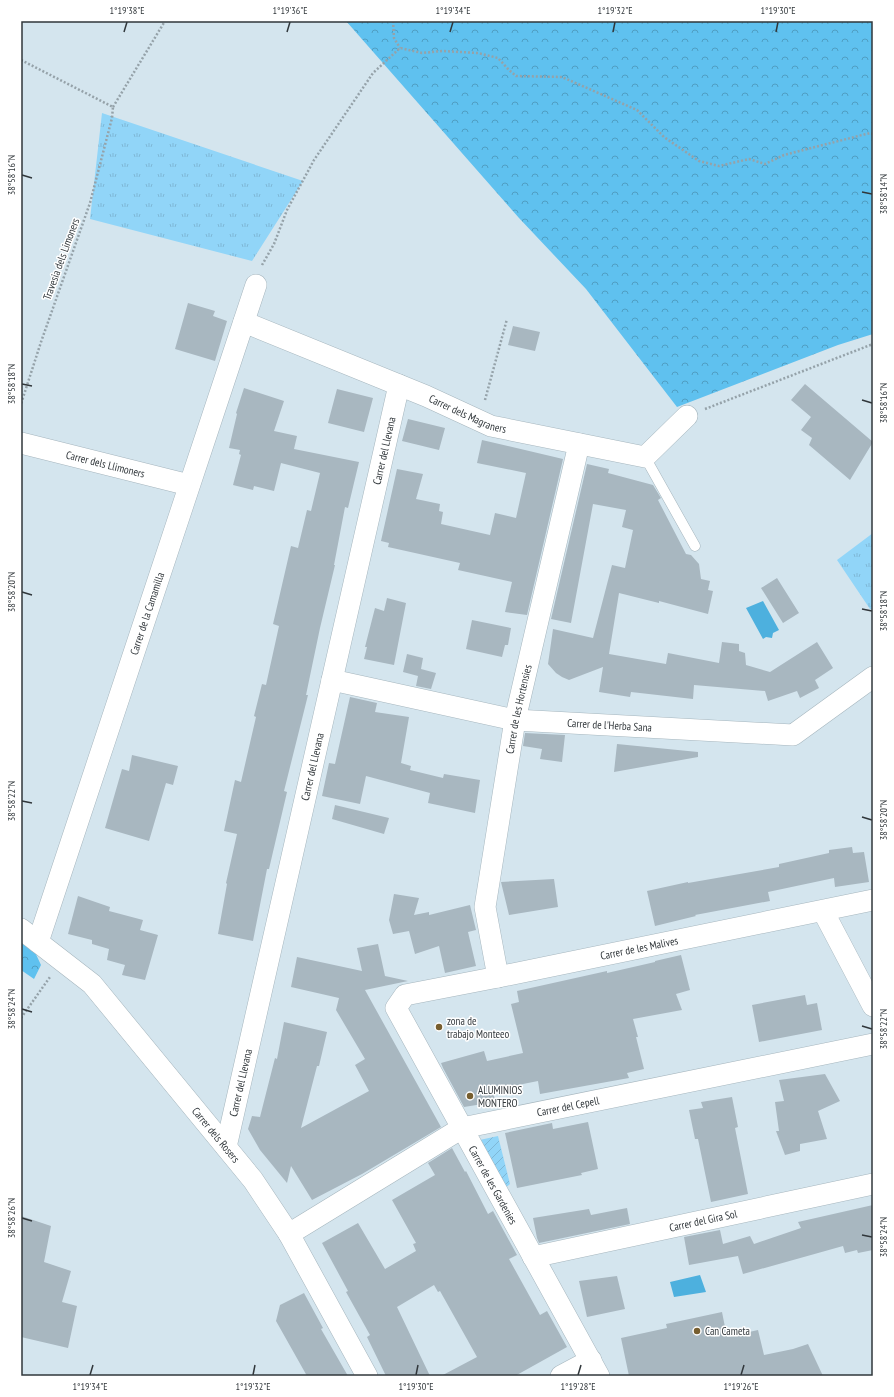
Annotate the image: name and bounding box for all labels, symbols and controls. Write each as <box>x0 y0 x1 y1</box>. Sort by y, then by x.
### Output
text: 1°19'38"E <box>110 4 144 17</box>
text: 1°19'36"E <box>273 4 307 17</box>
text: 1°19'34"E <box>436 4 470 17</box>
text: 1°19'32"E <box>598 4 632 17</box>
text: 1°19'30"E <box>761 4 795 17</box>
text: 38°58'16"N <box>5 155 18 195</box>
text: 38°58'14"N <box>877 174 890 214</box>
street label: Travesia dels Limoners <box>40 216 82 302</box>
text: 38°58'18"N <box>5 364 18 404</box>
text: 38°58'16"N <box>877 383 890 423</box>
street label: Carrer dels Magraners <box>427 391 508 436</box>
street label: Carrer del Llevana <box>370 416 399 486</box>
street label: Carrer dels Llimoners <box>65 448 147 481</box>
street label: Carrer de la Camamilla <box>127 570 167 657</box>
text: 38°58'20"N <box>5 572 18 612</box>
text: 38°58'18"N <box>877 591 890 631</box>
street label: Carrer de les Hortensies <box>503 663 535 755</box>
street label: Carrer de l'Herba Sana <box>567 716 652 734</box>
street label: Carrer del Llevana <box>298 732 327 802</box>
text: 38°58'22"N <box>5 781 18 821</box>
text: 38°58'20"N <box>877 800 890 840</box>
street label: Carrer de les Malives <box>599 933 680 963</box>
text: 38°58'24"N <box>5 989 18 1029</box>
text: 38°58'22"N <box>877 1009 890 1049</box>
place label: zona de trabajo Monteeo <box>447 1014 509 1041</box>
marker: zona de trabajo Monteeo <box>434 1022 444 1032</box>
street label: Carrer del Llevana <box>226 1047 255 1118</box>
place label: ALUMINIOS MONTERO <box>478 1083 523 1110</box>
marker: ALUMINIOS MONTERO <box>465 1091 475 1101</box>
street label: Carrer del Cepell <box>536 1093 601 1120</box>
street label: Carrer dels Rosers <box>189 1104 243 1166</box>
street label: Carrer de les Gardenies <box>466 1143 520 1227</box>
text: 38°58'26"N <box>5 1198 18 1238</box>
street label: Carrer del Gira Sol <box>668 1206 739 1235</box>
text: 38°58'24"N <box>877 1217 890 1257</box>
place label: Can Cameta <box>705 1324 750 1338</box>
marker: Can Cameta <box>692 1326 702 1336</box>
text: 1°19'34"E <box>73 1380 107 1393</box>
text: 1°19'32"E <box>236 1380 270 1393</box>
text: 1°19'30"E <box>399 1380 433 1393</box>
text: 1°19'28"E <box>561 1380 595 1393</box>
text: 1°19'26"E <box>724 1380 758 1393</box>

